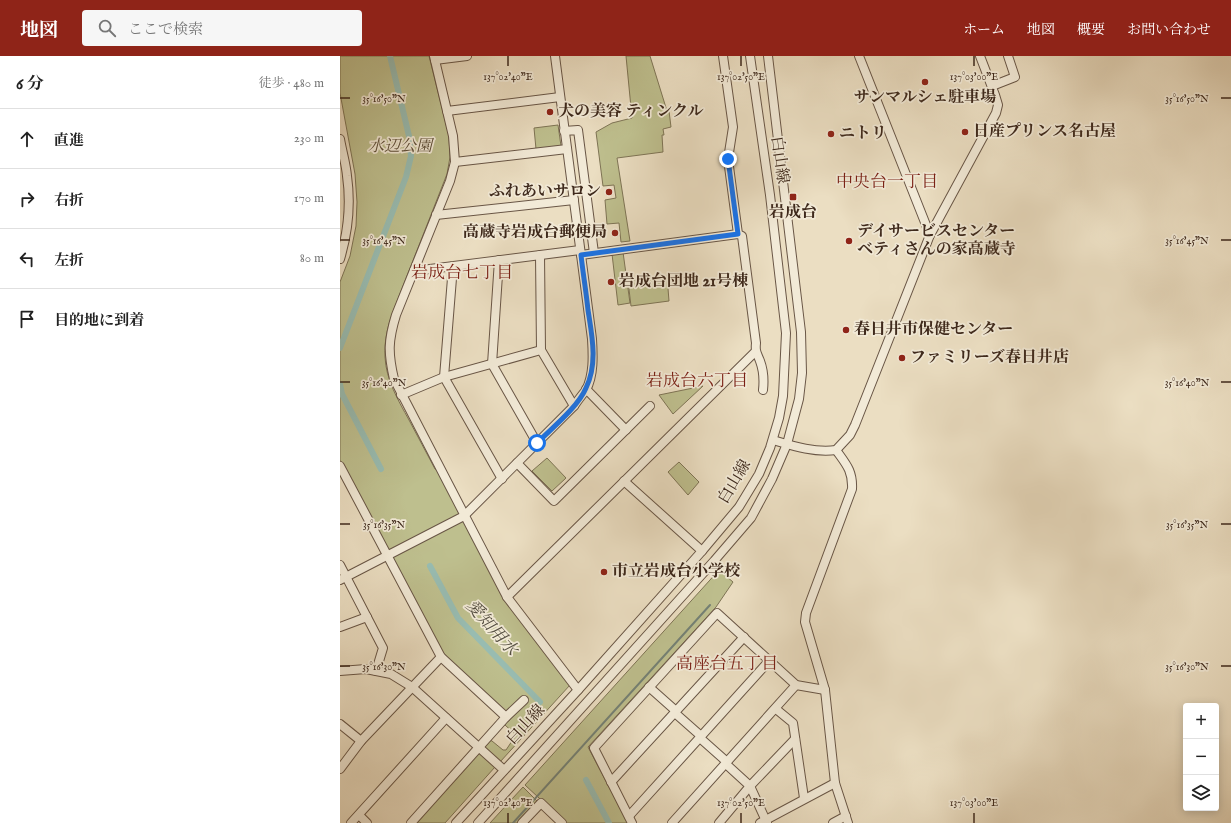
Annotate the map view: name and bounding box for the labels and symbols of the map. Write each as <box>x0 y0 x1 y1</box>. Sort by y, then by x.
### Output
text: 137°02'40"E <box>483 71 533 84</box>
text: 137°02'50"E <box>717 71 765 84</box>
text: 137°03'00"E <box>950 71 998 84</box>
marker: サンマルシェ駐車場 <box>920 77 930 87</box>
place label: サンマルシェ駐車場 <box>854 88 996 108</box>
text: 35°16'50"N <box>362 93 406 106</box>
text: 35°16'50"N <box>1165 93 1209 106</box>
place label: 犬の美容 ティンクル <box>558 102 703 122</box>
marker: 犬の美容 ティンクル <box>545 107 555 117</box>
place label: 日産プリンス名古屋 <box>973 122 1116 142</box>
place label: ニトリ <box>839 124 887 144</box>
marker: 日産プリンス名古屋 <box>960 127 970 137</box>
marker: ニトリ <box>826 129 836 139</box>
street label: 白山線 <box>766 135 792 185</box>
park label: 水辺公園 <box>368 137 435 157</box>
route end <box>719 150 737 168</box>
district label: 中央台一丁目 <box>836 172 938 193</box>
place label: ふれあいサロン <box>489 182 601 202</box>
marker: ふれあいサロン <box>604 187 614 197</box>
marker: 岩成台 <box>788 192 798 202</box>
place label: 岩成台 <box>769 203 817 223</box>
place label: デイサービスセンター ベティさんの家高蔵寺 <box>857 222 1016 260</box>
place label: 高蔵寺岩成台郵便局 <box>463 223 607 243</box>
marker: 高蔵寺岩成台郵便局 <box>610 228 620 238</box>
text: 35°16'45"N <box>362 235 406 248</box>
text: 35°16'45"N <box>1165 235 1209 248</box>
marker: デイサービスセンター ベティさんの家高蔵寺 <box>844 236 854 246</box>
district label: 岩成台七丁目 <box>411 263 513 284</box>
place label: 岩成台団地 21号棟 <box>619 272 748 292</box>
marker: 岩成台団地 21号棟 <box>606 277 616 287</box>
place label: 春日井市保健センター <box>854 320 1013 340</box>
marker: 春日井市保健センター <box>841 325 851 335</box>
place label: ファミリーズ春日井店 <box>910 348 1069 368</box>
marker: ファミリーズ春日井店 <box>897 353 907 363</box>
district label: 岩成台六丁目 <box>646 371 748 392</box>
text: 35°16'40"N <box>362 377 407 390</box>
text: 35°16'40"N <box>1165 377 1210 390</box>
route start <box>528 434 546 452</box>
street label: 白山線 <box>714 456 756 508</box>
text: 35°16'35"N <box>363 519 405 532</box>
text: 35°16'35"N <box>1166 519 1208 532</box>
place label: 市立岩成台小学校 <box>612 562 741 582</box>
marker: 市立岩成台小学校 <box>599 567 609 577</box>
water label: 愛知用水 <box>460 596 523 662</box>
district label: 高座台五丁目 <box>676 654 778 675</box>
text: 35°16'30"N <box>362 661 406 674</box>
text: 35°16'30"N <box>1165 661 1209 674</box>
street label: 白山線 <box>502 701 550 749</box>
text: 137°02'40"E <box>483 797 533 810</box>
text: 137°02'50"E <box>717 797 765 810</box>
text: 137°03'00"E <box>950 797 998 810</box>

